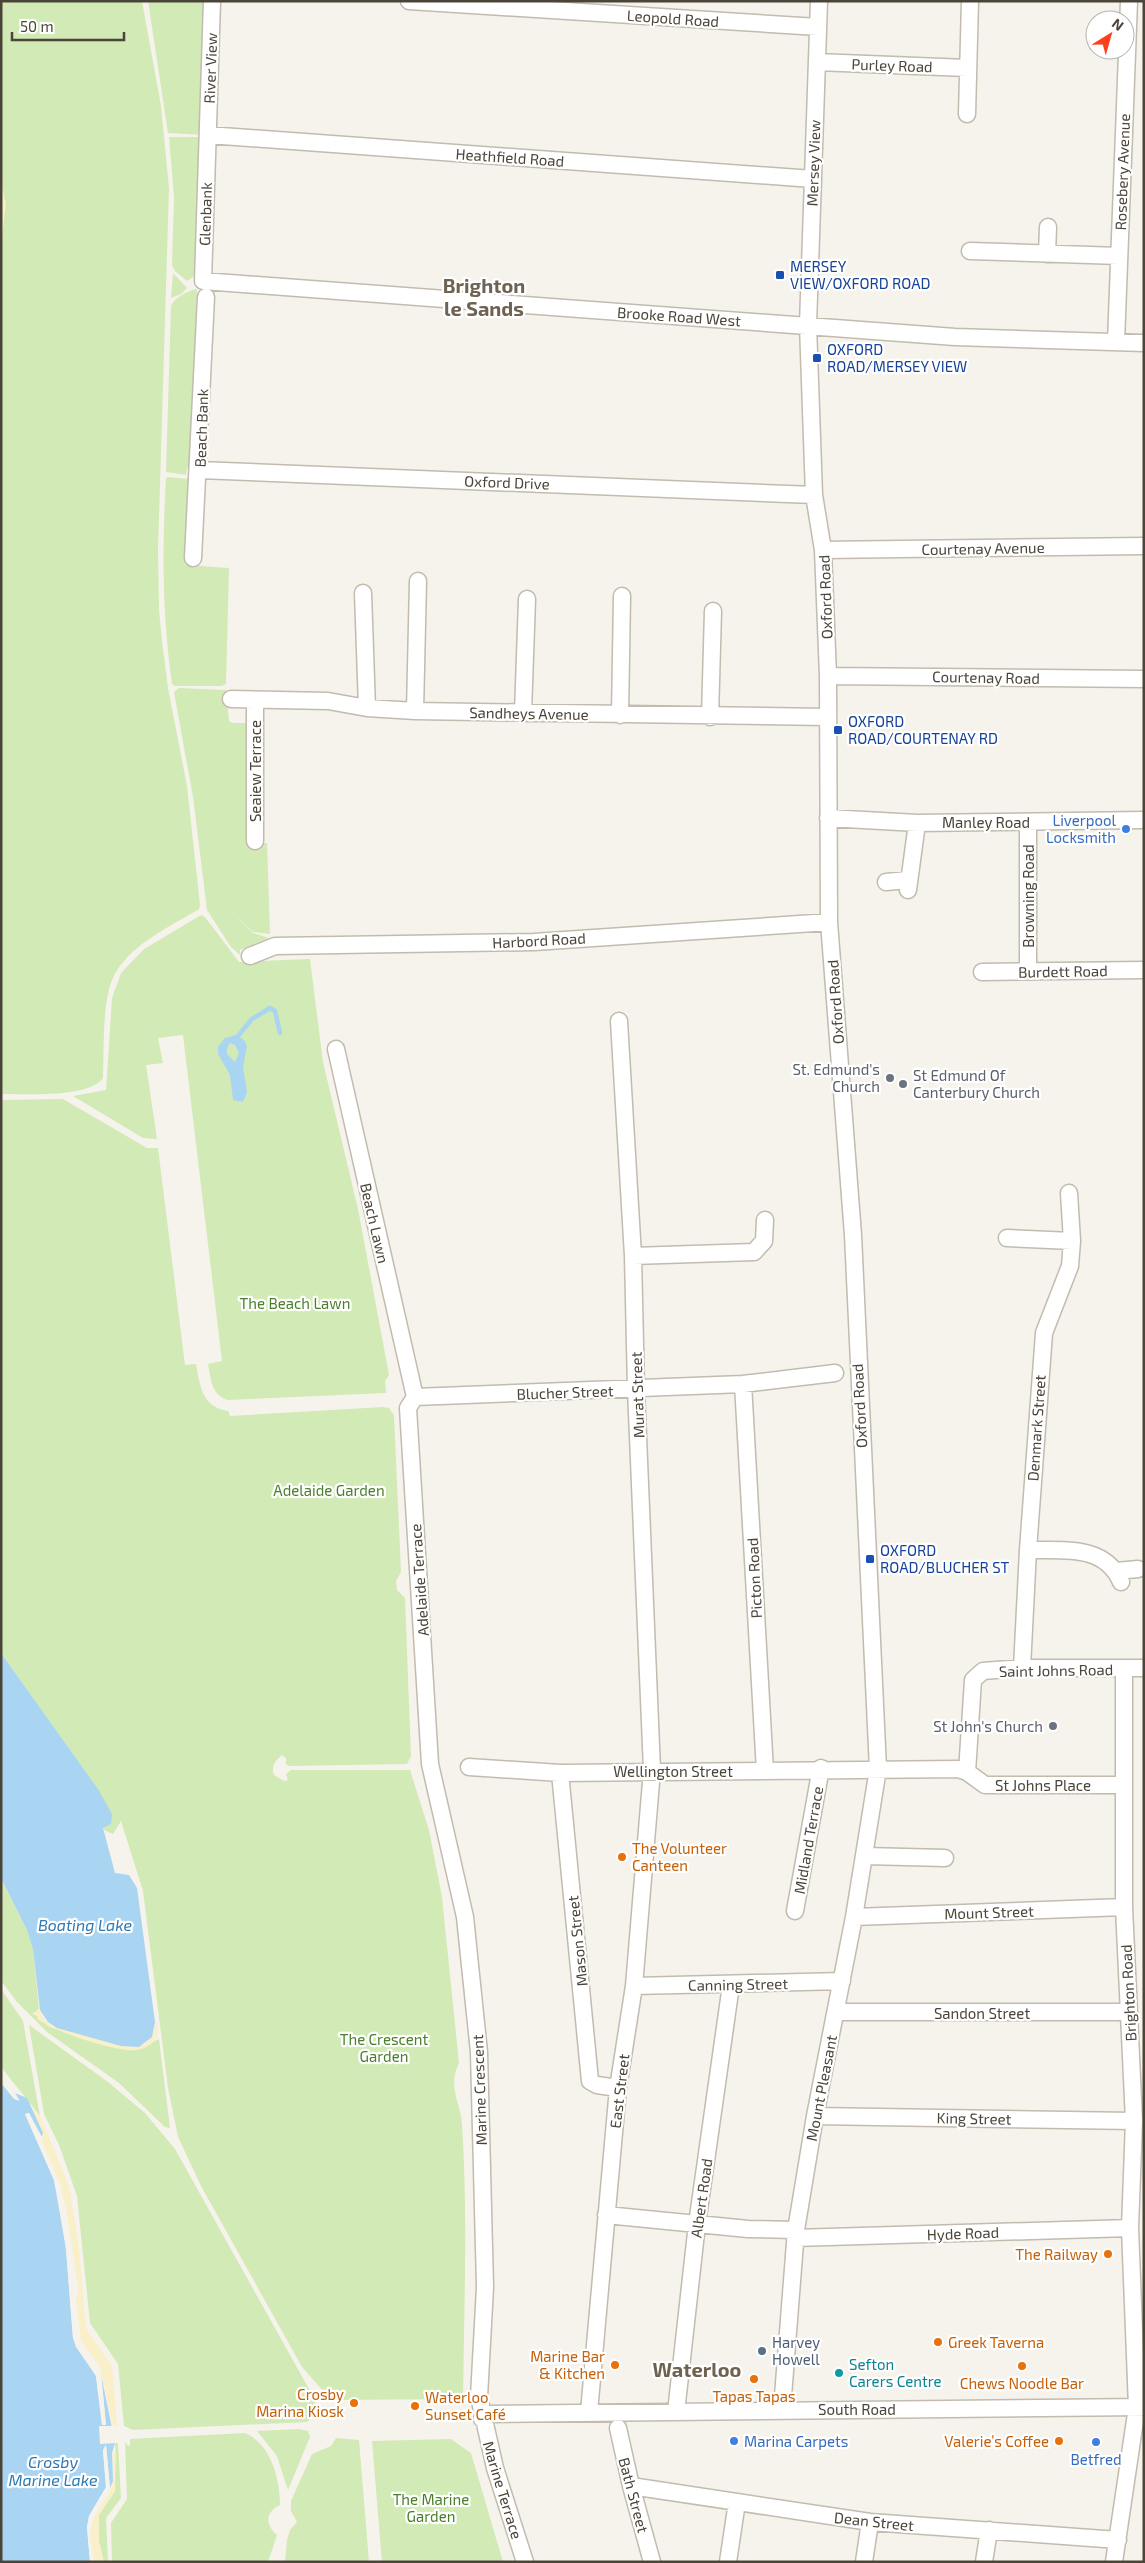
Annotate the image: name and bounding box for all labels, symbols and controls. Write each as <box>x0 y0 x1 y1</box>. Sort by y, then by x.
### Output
street label: Leopold Road <box>626 6 720 30</box>
scale bar <box>12 10 125 42</box>
north arrow <box>1085 10 1135 60</box>
text: N <box>1109 14 1127 34</box>
text: 50 m <box>20 17 54 35</box>
street label: River View <box>200 32 220 104</box>
street label: Purley Road <box>851 55 933 75</box>
street label: Rosebery Avenue <box>1111 113 1133 231</box>
street label: Mersey View <box>802 119 824 207</box>
street label: Heathfield Road <box>455 144 565 170</box>
street label: Glenbank <box>195 181 215 246</box>
place label: MERSEY VIEW/OXFORD ROAD <box>790 257 931 292</box>
marker: MERSEY VIEW/OXFORD ROAD <box>774 269 786 281</box>
district label: Brighton le Sands <box>443 273 525 320</box>
street label: Brooke Road West <box>617 303 742 329</box>
place label: OXFORD ROAD/MERSEY VIEW <box>827 340 967 375</box>
marker: OXFORD ROAD/MERSEY VIEW <box>811 352 823 364</box>
street label: Beach Bank <box>191 388 211 468</box>
street label: Oxford Drive <box>464 472 550 492</box>
street label: Courtenay Avenue <box>921 538 1045 558</box>
street label: Oxford Road <box>815 555 835 639</box>
street label: Courtenay Road <box>932 667 1040 687</box>
street label: Sandheys Avenue <box>469 703 589 723</box>
place label: OXFORD ROAD/COURTENAY RD <box>848 712 998 747</box>
street label: Seaiew Terrace <box>246 720 264 822</box>
marker: OXFORD ROAD/COURTENAY RD <box>832 724 844 736</box>
place label: Liverpool Locksmith <box>1046 811 1117 846</box>
street label: Manley Road <box>942 813 1030 831</box>
marker: Liverpool Locksmith <box>1120 823 1132 835</box>
street label: Browning Road <box>1019 844 1037 948</box>
street label: Harbord Road <box>492 929 586 951</box>
street label: Oxford Road <box>823 959 847 1045</box>
street label: Burdett Road <box>1018 961 1108 981</box>
place label: St. Edmund's Church <box>792 1060 880 1095</box>
place label: St Edmund Of Canterbury Church <box>913 1066 1040 1101</box>
marker: St. Edmund's Church <box>884 1072 896 1084</box>
marker: St Edmund Of Canterbury Church <box>897 1078 909 1090</box>
street label: Beach Lawn <box>357 1181 393 1265</box>
park label: The Beach Lawn <box>240 1294 350 1312</box>
street label: Murat Street <box>626 1351 648 1439</box>
street label: Oxford Road <box>848 1363 870 1449</box>
street label: Denmark Street <box>1023 1374 1049 1482</box>
street label: Blucher Street <box>516 1381 614 1403</box>
park label: Adelaide Garden <box>273 1481 385 1499</box>
street label: Adelaide Terrace <box>406 1523 432 1637</box>
street label: Picton Road <box>743 1537 765 1619</box>
place label: OXFORD ROAD/BLUCHER ST <box>880 1541 1010 1576</box>
marker: OXFORD ROAD/BLUCHER ST <box>864 1553 876 1565</box>
street label: Saint Johns Road <box>999 1660 1113 1680</box>
place label: St John's Church <box>933 1717 1043 1735</box>
marker: St John's Church <box>1047 1720 1059 1732</box>
street label: Wellington Street <box>613 1762 733 1780</box>
street label: St Johns Place <box>995 1776 1091 1794</box>
street label: Midland Terrace <box>790 1785 826 1895</box>
place label: The Volunteer Canteen <box>632 1839 727 1874</box>
marker: The Volunteer Canteen <box>616 1851 628 1863</box>
street label: Mason Street <box>563 1894 591 1987</box>
street label: Mount Street <box>944 1901 1034 1923</box>
water label: Boating Lake <box>38 1915 132 1934</box>
street label: Brighton Road <box>1116 1944 1140 2042</box>
street label: Canning Street <box>688 1974 788 1994</box>
street label: Sandon Street <box>934 2004 1030 2022</box>
park label: The Crescent Garden <box>340 2030 429 2065</box>
street label: Mount Pleasant <box>802 2033 840 2143</box>
street label: Marine Crescent <box>468 2034 490 2146</box>
street label: East Street <box>605 2052 633 2129</box>
street label: King Street <box>936 2108 1012 2128</box>
street label: Albert Road <box>687 2157 715 2239</box>
street label: Hyde Road <box>926 2223 1000 2243</box>
place label: The Railway <box>1015 2245 1098 2263</box>
marker: The Railway <box>1102 2248 1114 2260</box>
place label: Harvey Howell <box>772 2333 820 2368</box>
place label: Greek Taverna <box>948 2333 1044 2351</box>
marker: Greek Taverna <box>932 2336 944 2348</box>
marker: Harvey Howell <box>756 2345 768 2357</box>
place label: Marine Bar & Kitchen <box>530 2347 605 2382</box>
place label: Sefton Carers Centre <box>849 2355 942 2390</box>
district label: Waterloo <box>653 2357 741 2381</box>
marker: Marine Bar & Kitchen <box>609 2359 621 2371</box>
marker: Chews Noodle Bar <box>1016 2360 1028 2372</box>
marker: Sefton Carers Centre <box>833 2367 845 2379</box>
marker: Tapas Tapas <box>748 2373 760 2385</box>
place label: Chews Noodle Bar <box>960 2374 1084 2392</box>
place label: Crosby Marina Kiosk <box>256 2385 344 2420</box>
place label: Tapas Tapas <box>712 2387 796 2405</box>
place label: Waterloo Sunset Café <box>425 2388 506 2423</box>
marker: Crosby Marina Kiosk <box>348 2397 360 2409</box>
marker: Waterloo Sunset Café <box>409 2400 421 2412</box>
street label: South Road <box>818 2400 896 2418</box>
place label: Marina Carpets <box>744 2432 848 2450</box>
place label: Valerie’s Coffee <box>944 2432 1049 2450</box>
marker: Marina Carpets <box>728 2435 740 2447</box>
marker: Valerie’s Coffee <box>1053 2435 1065 2447</box>
marker: Betfred <box>1090 2436 1102 2448</box>
street label: Marine Terrace <box>480 2439 526 2541</box>
place label: Betfred <box>1070 2450 1122 2468</box>
water label: Crosby Marine Lake <box>8 2452 98 2489</box>
street label: Bath Street <box>615 2455 653 2535</box>
park label: The Marine Garden <box>393 2490 469 2525</box>
street label: Dean Street <box>833 2508 915 2534</box>

